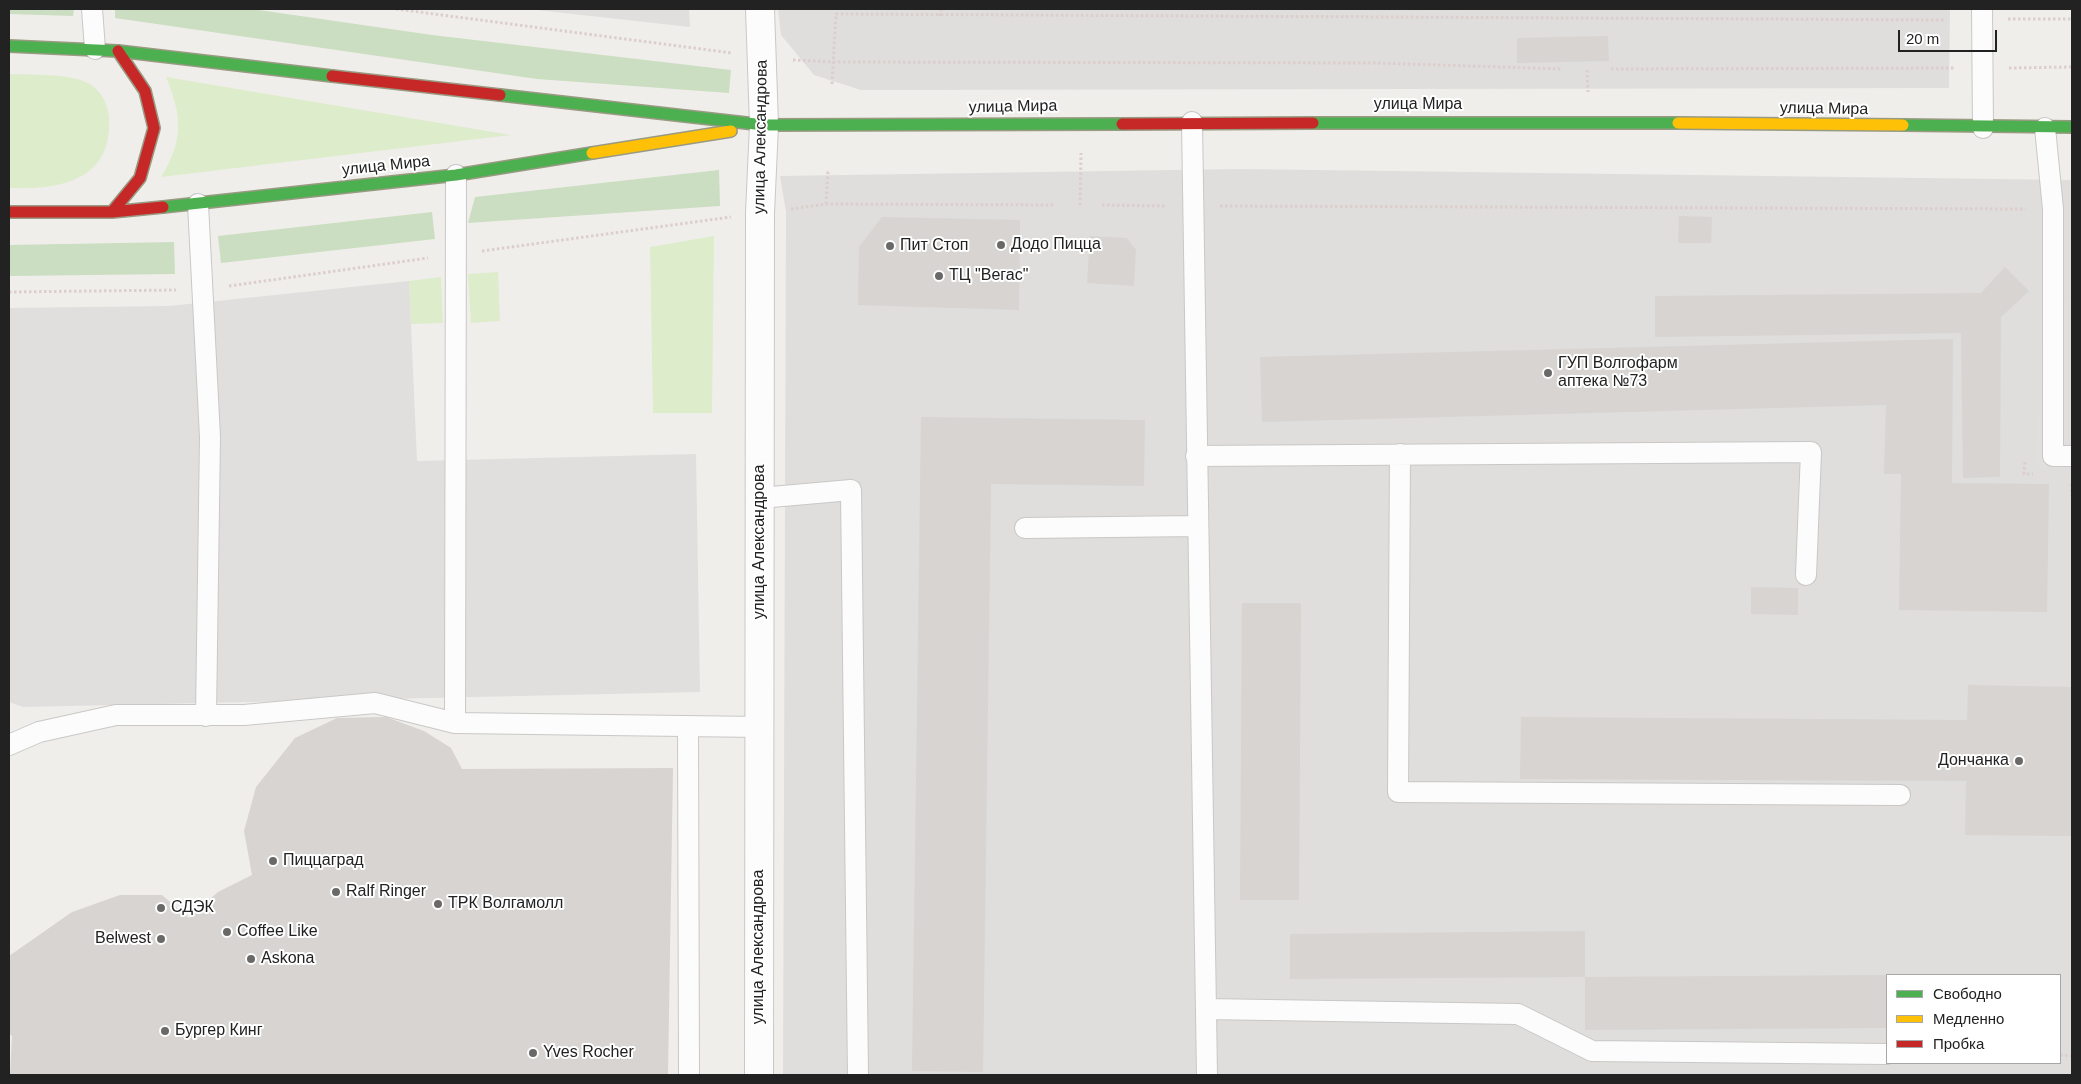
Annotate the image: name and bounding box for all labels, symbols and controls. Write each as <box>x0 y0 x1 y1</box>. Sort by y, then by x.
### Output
scale bar <box>1901 20 2000 52</box>
text: 20 m <box>1906 30 1939 47</box>
street label: улица Александрова <box>750 60 772 214</box>
street label: улица Мира <box>1374 95 1462 115</box>
street label: улица Мира <box>969 97 1057 117</box>
street label: улица Мира <box>1780 99 1868 119</box>
street label: улица Мира <box>341 152 431 180</box>
place label: Додо Пицца <box>1011 235 1101 255</box>
place label: Пит Стоп <box>900 236 968 256</box>
marker: Додо Пицца <box>995 239 1007 251</box>
marker: Пит Стоп <box>884 240 896 252</box>
place label: ТЦ "Вегас" <box>949 266 1028 286</box>
marker: ТЦ "Вегас" <box>933 270 945 282</box>
place label: ГУП Волгофарм аптека №73 <box>1558 354 1678 392</box>
marker: ГУП Волгофарм аптека №73 <box>1542 367 1554 379</box>
street label: улица Александрова <box>750 465 770 619</box>
place label: Дончанка <box>1938 751 2009 771</box>
marker: Дончанка <box>2013 755 2025 767</box>
place label: Пиццаград <box>283 851 364 871</box>
marker: Пиццаград <box>267 855 279 867</box>
street label: улица Александрова <box>749 870 769 1024</box>
place label: Ralf Ringer <box>346 882 426 902</box>
marker: Ralf Ringer <box>330 886 342 898</box>
place label: ТРК Волгамолл <box>448 894 563 914</box>
place label: СДЭК <box>171 898 214 918</box>
marker: ТРК Волгамолл <box>432 898 444 910</box>
marker: СДЭК <box>155 902 167 914</box>
place label: Coffee Like <box>237 922 318 942</box>
marker: Coffee Like <box>221 926 233 938</box>
place label: Belwest <box>95 929 151 949</box>
marker: Belwest <box>155 933 167 945</box>
place label: Askona <box>261 949 314 969</box>
marker: Askona <box>245 953 257 965</box>
legend <box>1886 974 2061 1064</box>
text: Свободно <box>1933 985 2002 1002</box>
text: Медленно <box>1933 1010 2004 1027</box>
place label: Бургер Кинг <box>175 1021 263 1041</box>
marker: Бургер Кинг <box>159 1025 171 1037</box>
text: Пробка <box>1933 1035 1984 1052</box>
place label: Yves Rocher <box>543 1043 634 1063</box>
marker: Yves Rocher <box>527 1047 539 1059</box>

